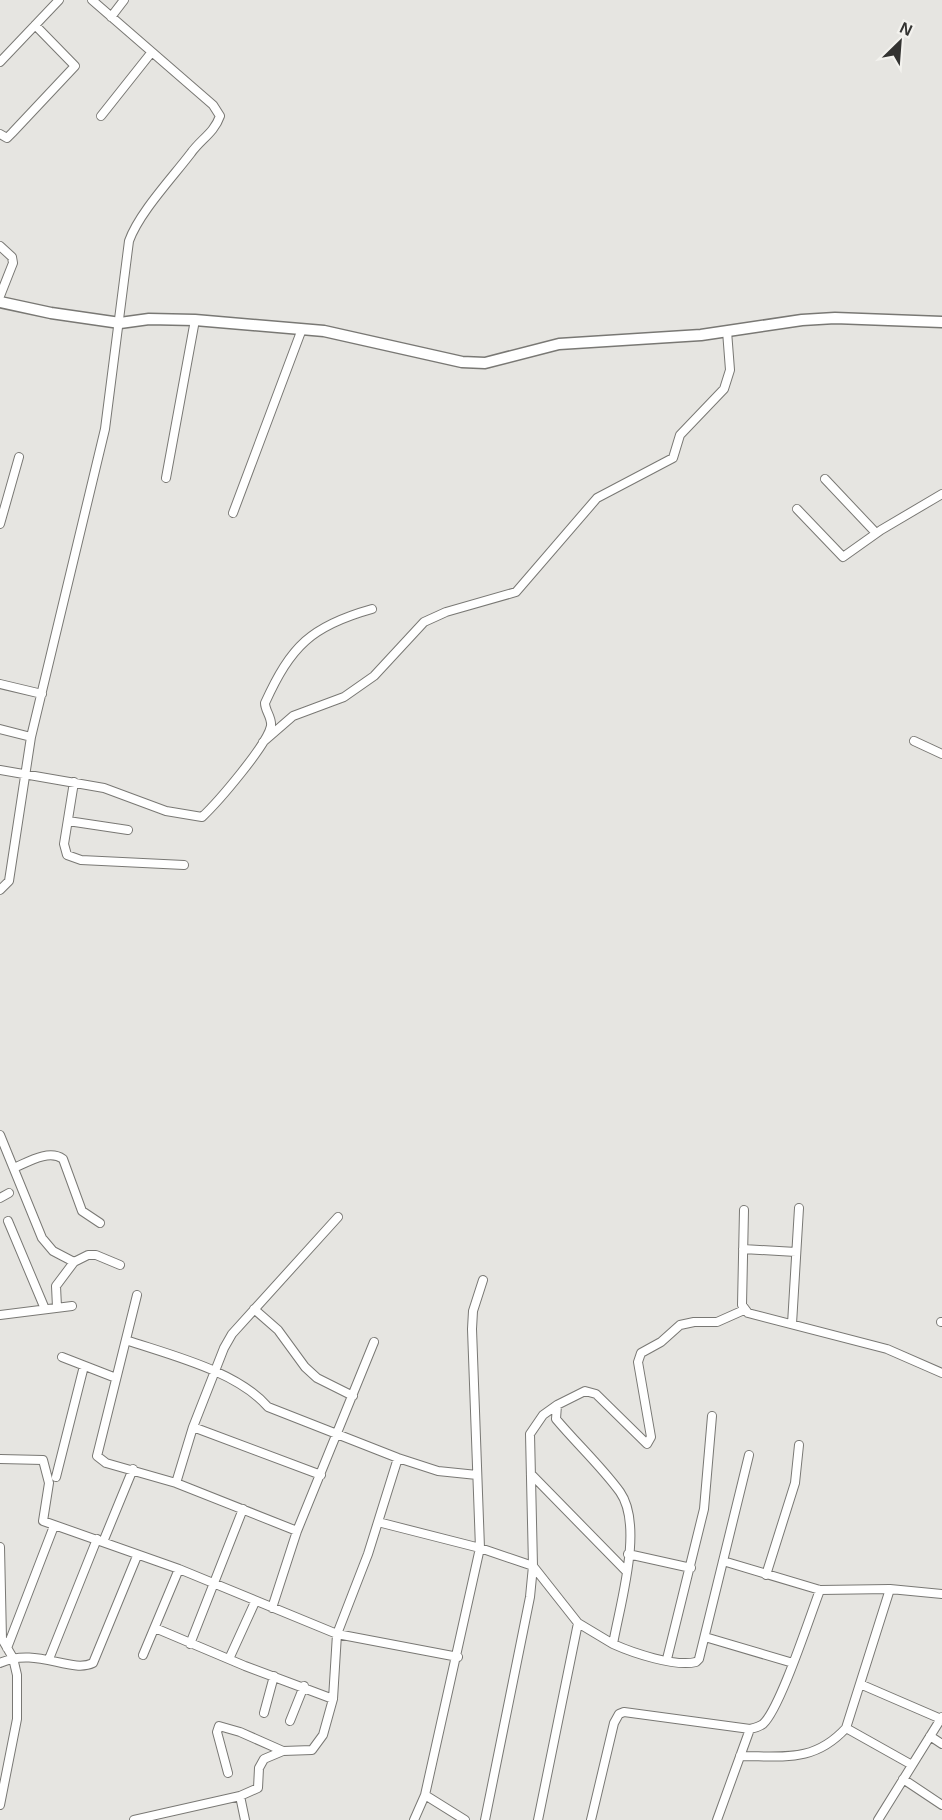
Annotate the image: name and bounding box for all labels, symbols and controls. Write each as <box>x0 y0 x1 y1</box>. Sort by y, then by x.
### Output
north arrow <box>870 12 930 72</box>
text: N <box>897 19 915 39</box>

